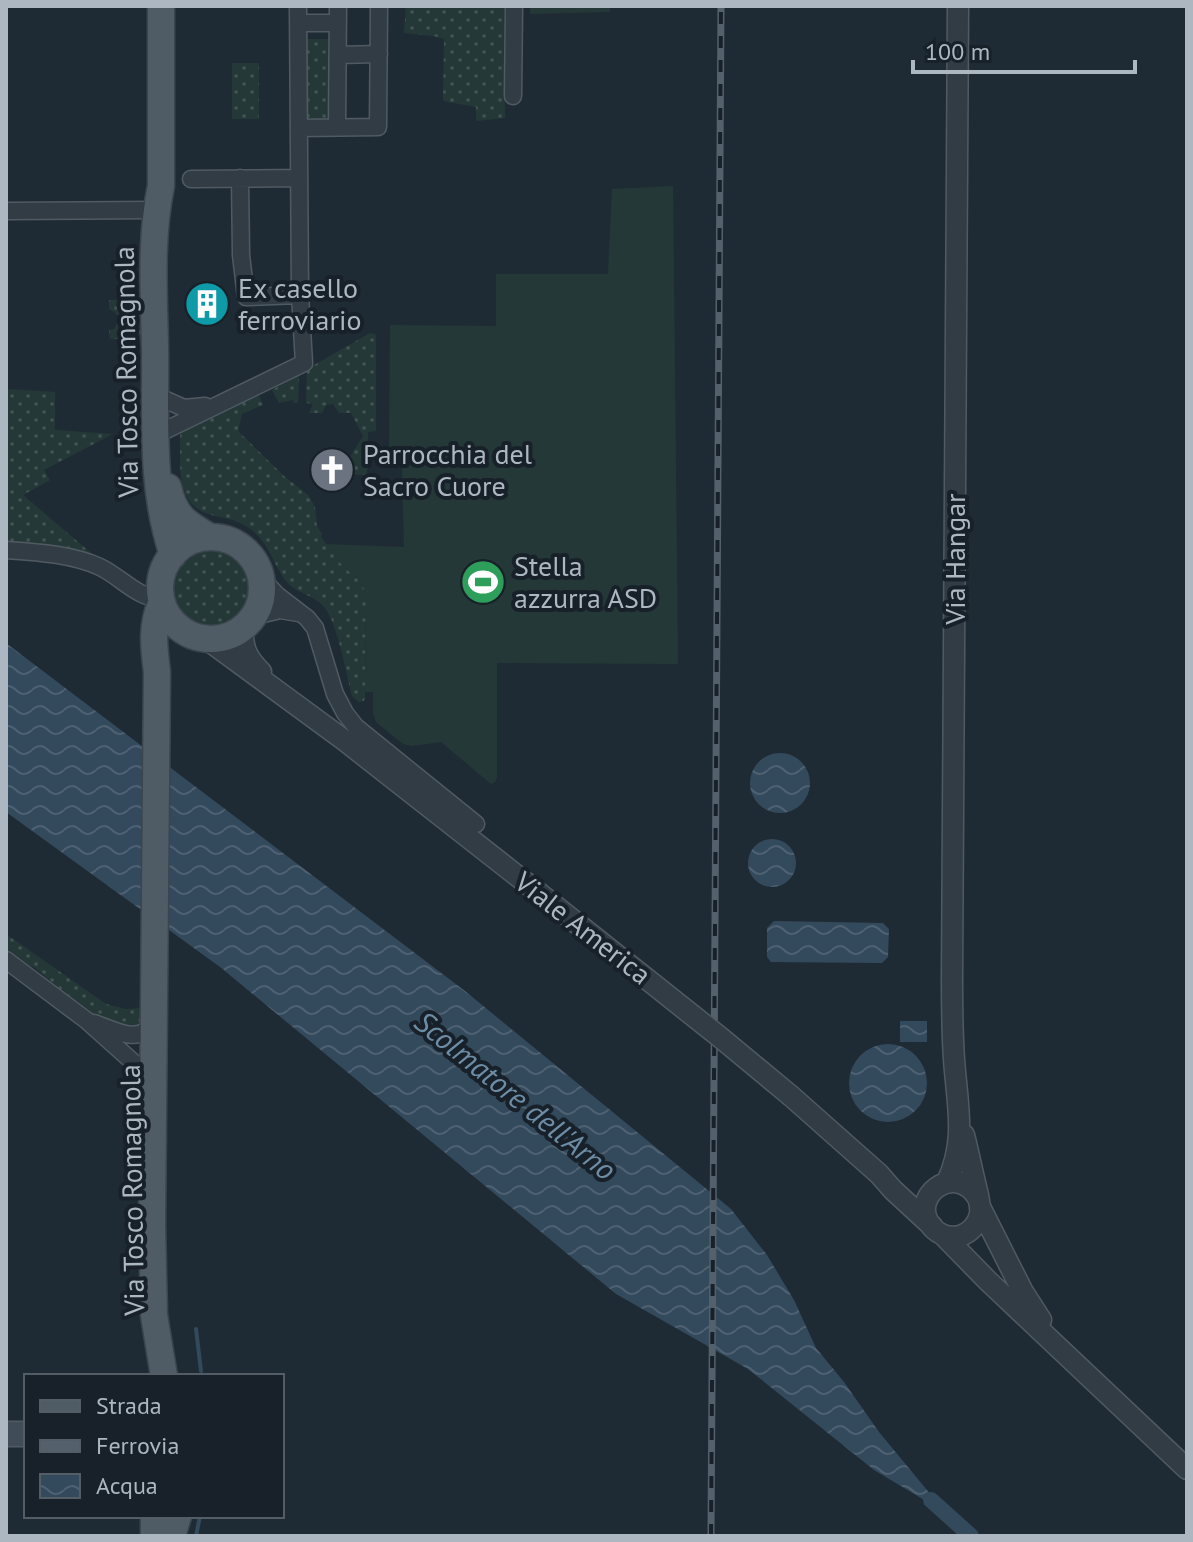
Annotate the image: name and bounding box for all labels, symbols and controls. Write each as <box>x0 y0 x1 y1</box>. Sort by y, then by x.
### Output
scale bar <box>913 24 1135 74</box>
text: 100 m <box>925 36 990 67</box>
street label: Via Tosco Romagnola <box>105 246 146 499</box>
place label: Ex casello ferroviario <box>238 269 361 338</box>
building icon: Ex casello ferroviario <box>183 280 231 328</box>
place label: Parrocchia del Sacro Cuore <box>363 435 532 504</box>
church icon: Parrocchia del Sacro Cuore <box>308 446 356 494</box>
street label: Via Hangar <box>936 493 973 626</box>
place label: Stella azzurra ASD <box>514 547 657 616</box>
sports icon: Stella azzurra ASD <box>459 558 507 606</box>
street label: Viale America <box>507 862 659 992</box>
water label: Scolmatore dell'Arno <box>407 1001 625 1188</box>
street label: Via Tosco Romagnola <box>111 1064 152 1317</box>
legend <box>24 1374 284 1518</box>
text: Strada <box>96 1390 162 1421</box>
text: Ferrovia <box>96 1430 179 1461</box>
text: Acqua <box>96 1470 158 1501</box>

